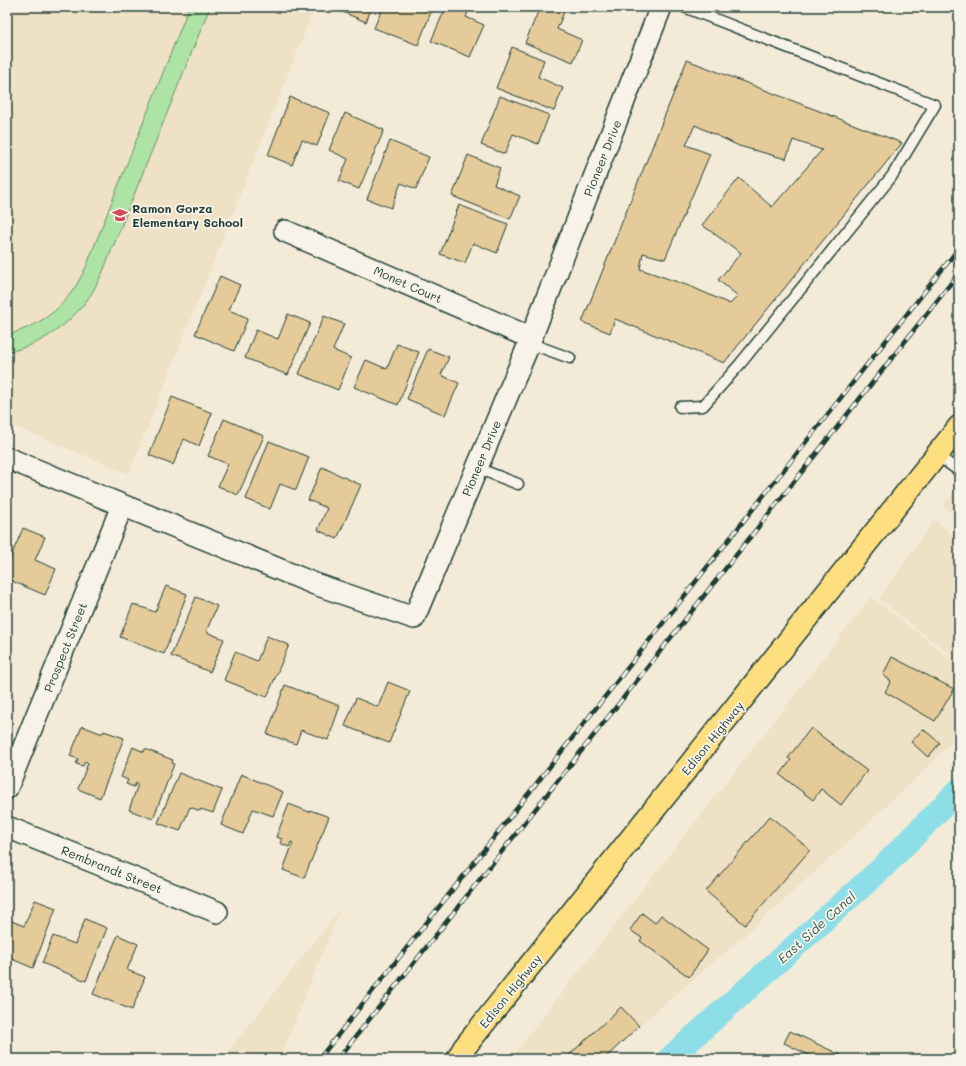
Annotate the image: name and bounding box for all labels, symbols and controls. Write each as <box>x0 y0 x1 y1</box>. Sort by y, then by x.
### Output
street label: Pioneer Drive <box>579 117 625 199</box>
place label: Ramon Gorza Elementary School <box>132 200 243 230</box>
school or university icon: Ramon Gorza Elementary School <box>111 206 129 224</box>
street label: Monet Court <box>371 262 445 306</box>
street label: Pioneer Drive <box>458 417 504 499</box>
street label: Prospect Street <box>40 600 90 694</box>
street label: Edison Highway <box>677 698 747 778</box>
street label: Rembrandt Street <box>59 841 165 897</box>
water label: East Side Canal <box>773 887 859 967</box>
street label: Edison Highway <box>475 951 545 1031</box>

